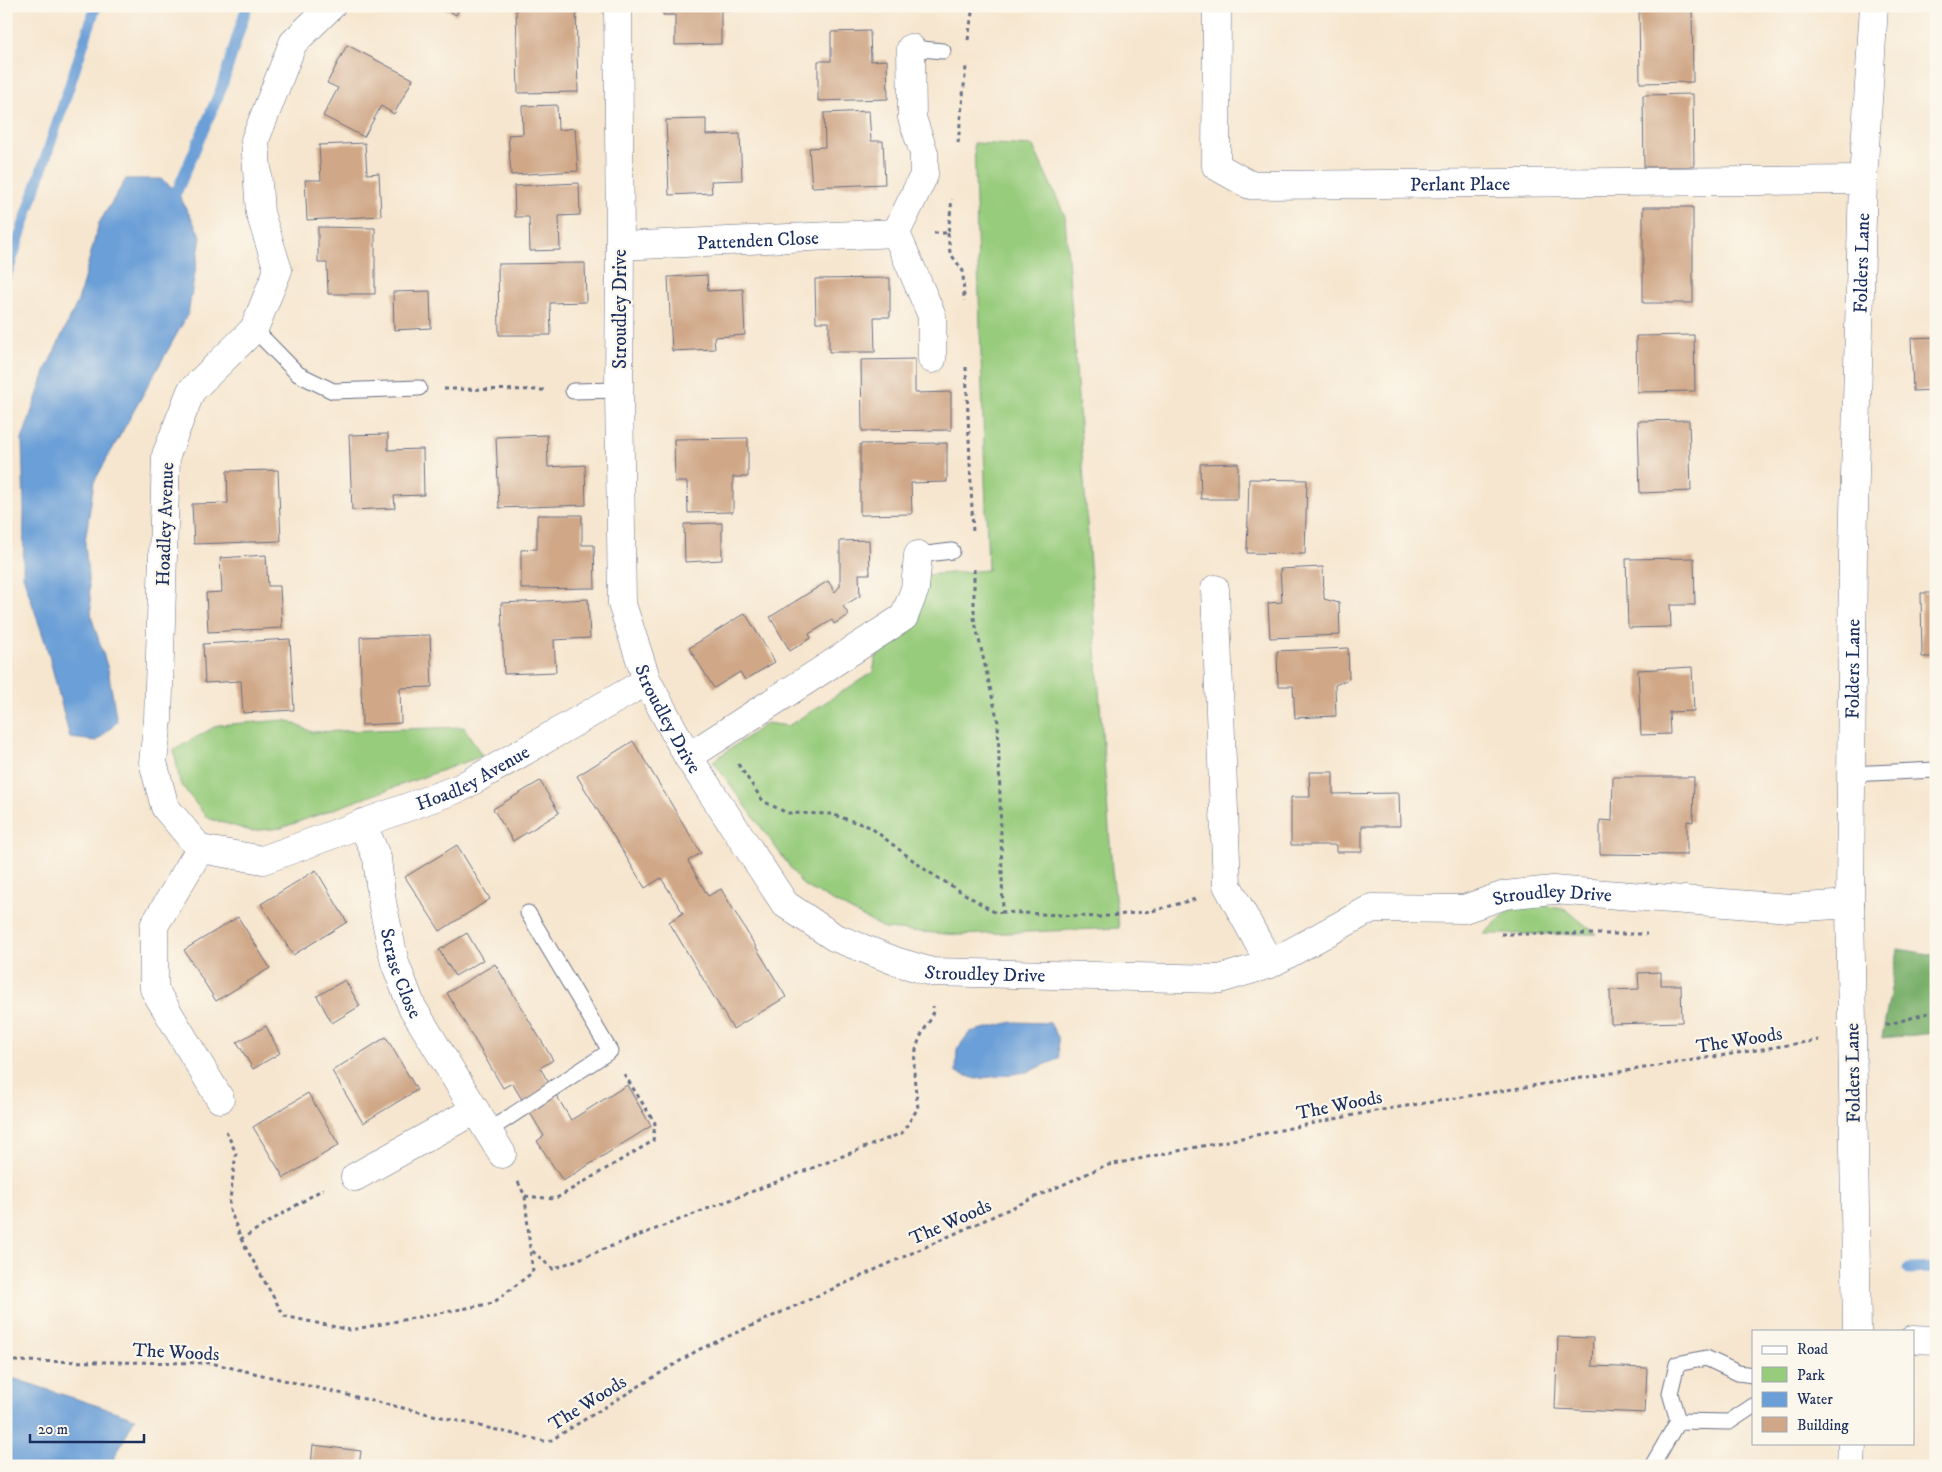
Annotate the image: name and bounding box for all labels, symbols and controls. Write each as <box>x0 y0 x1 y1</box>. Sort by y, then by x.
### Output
street label: Perlant Place <box>1410 173 1510 197</box>
street label: Folders Lane <box>1849 213 1875 314</box>
street label: Pattenden Close <box>696 227 820 255</box>
street label: Stroudley Drive <box>609 249 632 369</box>
street label: Hoadley Avenue <box>152 462 179 586</box>
street label: Folders Lane <box>1842 619 1865 719</box>
street label: Stroudley Drive <box>629 662 706 778</box>
street label: Hoadley Avenue <box>413 741 534 816</box>
street label: Stroudley Drive <box>1490 880 1613 911</box>
street label: Scrase Close <box>375 926 426 1023</box>
street label: Stroudley Drive <box>922 961 1046 988</box>
street label: The Woods <box>1694 1022 1784 1059</box>
street label: Folders Lane <box>1841 1023 1866 1123</box>
street label: The Woods <box>1294 1086 1384 1125</box>
street label: The Woods <box>906 1194 995 1251</box>
legend <box>1752 1330 1914 1444</box>
street label: The Woods <box>132 1339 220 1366</box>
text: Road <box>1797 1340 1829 1359</box>
text: Park <box>1797 1366 1826 1385</box>
street label: The Woods <box>545 1370 631 1436</box>
text: Water <box>1796 1390 1833 1409</box>
scale bar <box>30 1412 144 1444</box>
text: Building <box>1797 1416 1849 1435</box>
text: 20 m <box>38 1420 68 1439</box>

